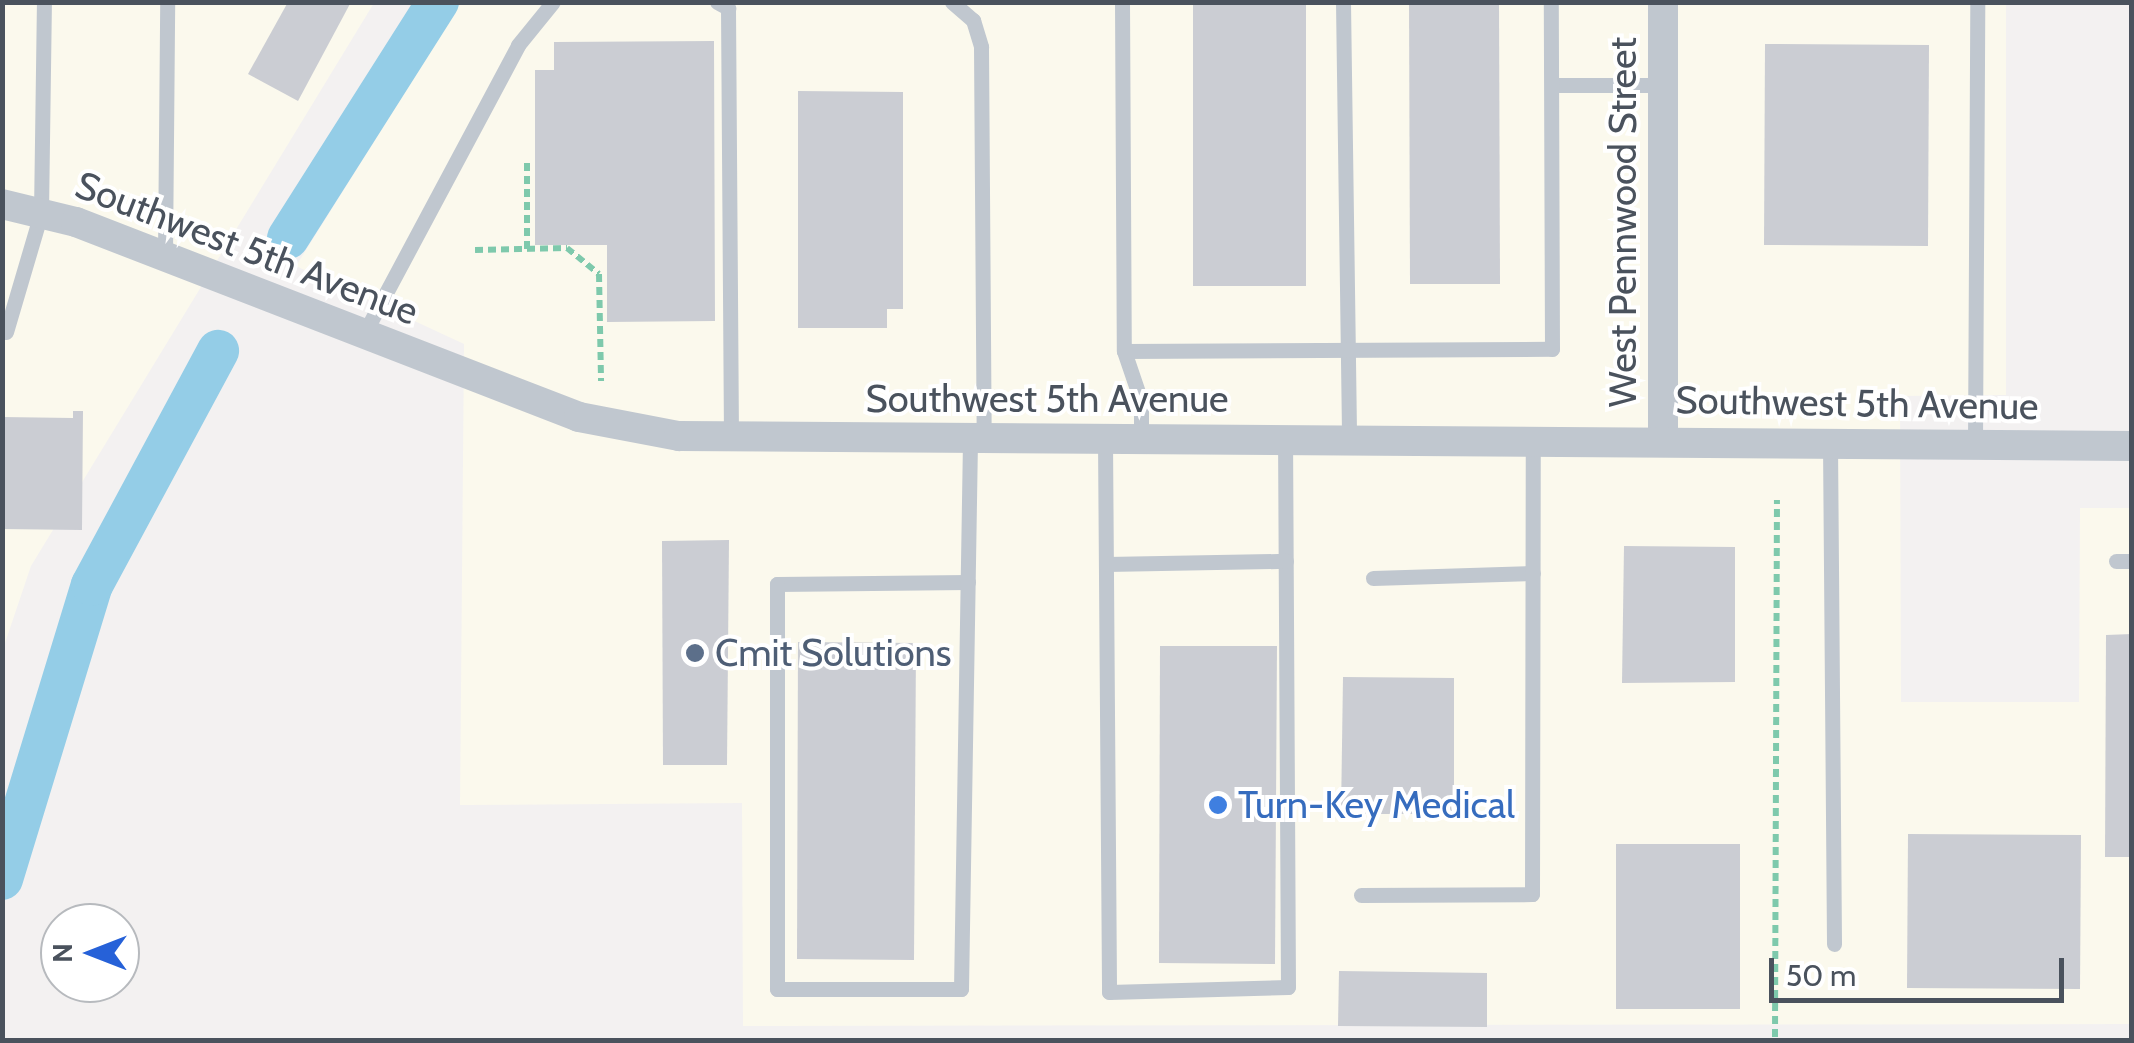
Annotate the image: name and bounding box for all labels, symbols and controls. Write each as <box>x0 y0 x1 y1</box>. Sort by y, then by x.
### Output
street label: West Pennwood Street <box>1600 37 1646 407</box>
street label: Southwest 5th Avenue <box>69 162 425 334</box>
street label: Southwest 5th Avenue <box>865 376 1229 422</box>
street label: Southwest 5th Avenue <box>1675 377 2039 429</box>
place label: Cmit Solutions <box>715 630 952 676</box>
marker: Cmit Solutions <box>684 642 706 664</box>
place label: Turn-Key Medical <box>1238 782 1515 828</box>
marker: Turn-Key Medical <box>1207 794 1229 816</box>
north arrow <box>40 903 140 1003</box>
scale bar <box>1774 938 2069 1000</box>
text: N <box>45 943 79 963</box>
text: 50 m <box>1786 957 1856 994</box>

